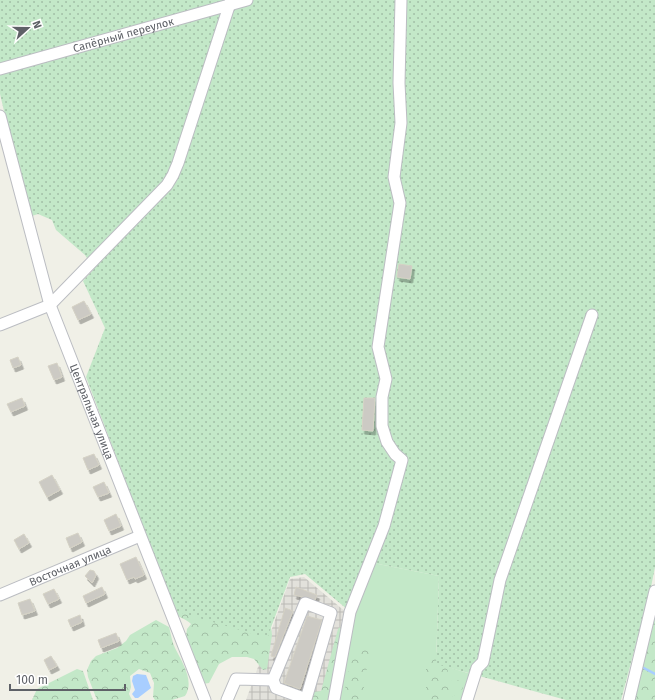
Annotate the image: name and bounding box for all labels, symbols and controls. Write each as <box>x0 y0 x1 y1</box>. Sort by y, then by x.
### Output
north arrow <box>8 8 48 48</box>
street label: Сапёрный переулок <box>71 14 175 55</box>
text: N <box>29 19 44 30</box>
street label: Центральная улица <box>67 362 116 461</box>
street label: Восточная улица <box>27 542 113 589</box>
scale bar <box>10 666 125 692</box>
text: 100 m <box>16 673 48 687</box>

